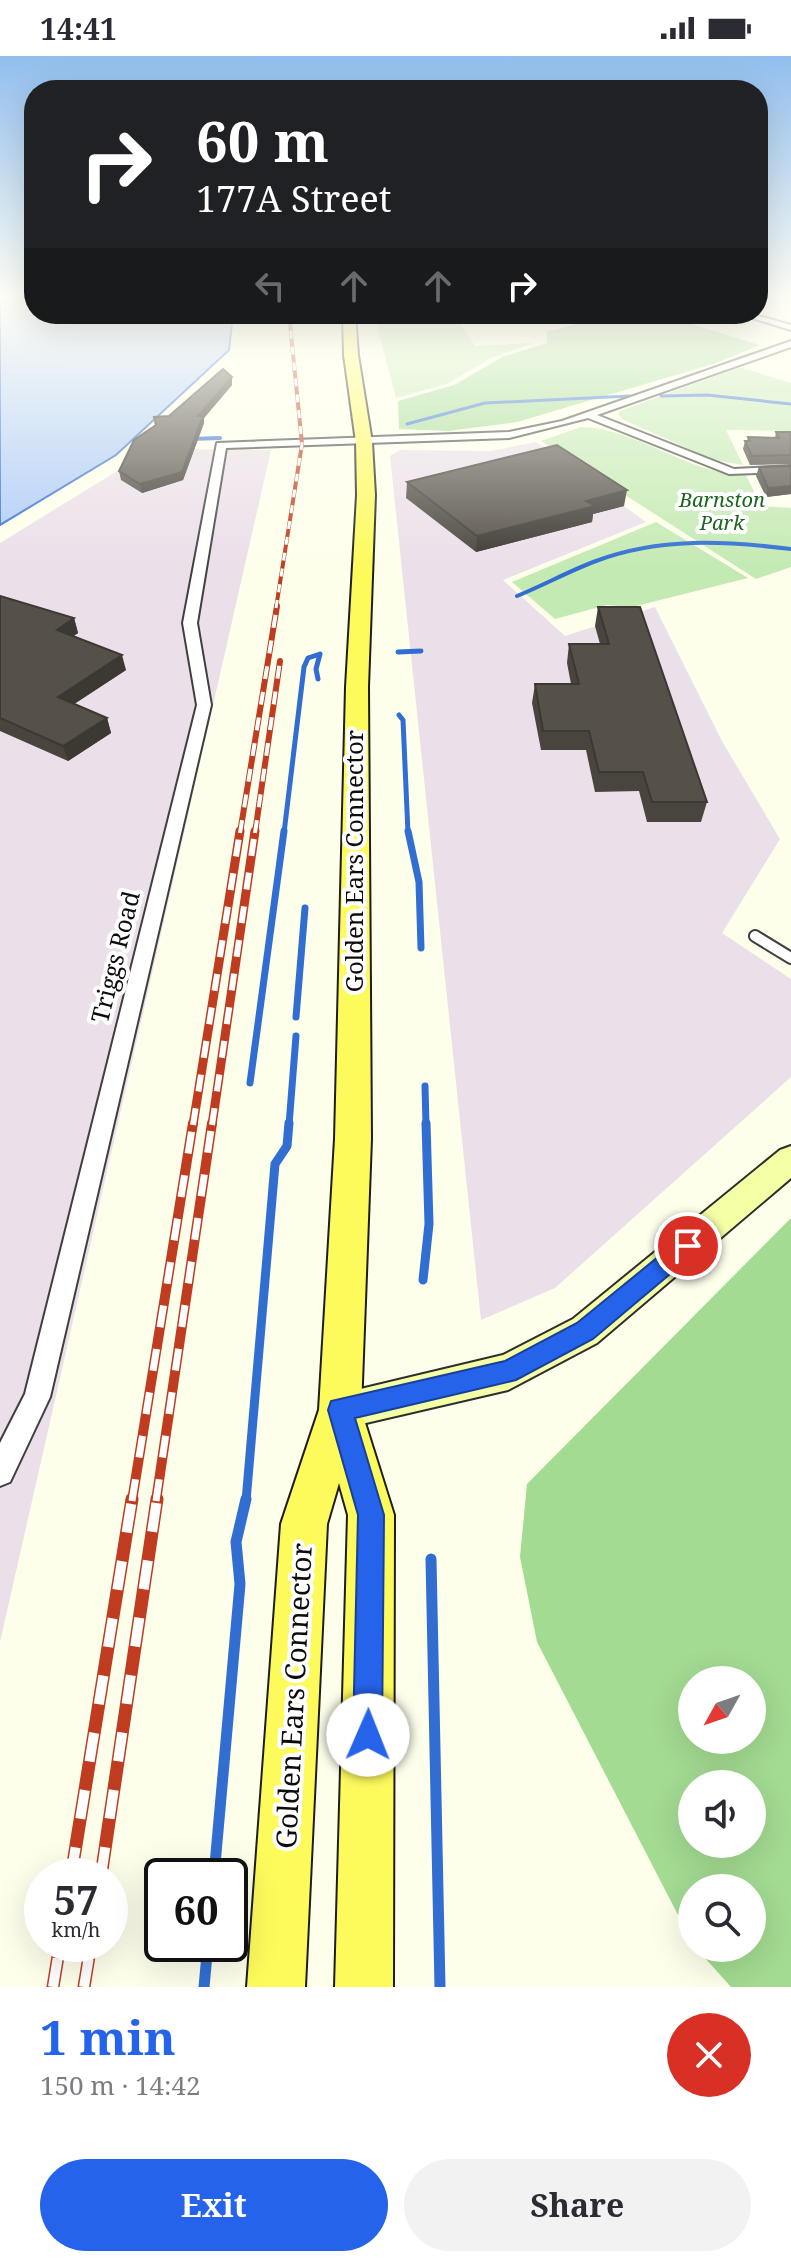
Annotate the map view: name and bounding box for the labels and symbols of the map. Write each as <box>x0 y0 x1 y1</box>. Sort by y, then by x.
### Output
park label: Barnston Park <box>678 486 765 536</box>
street label: Golden Ears Connector <box>337 730 370 992</box>
street label: Triggs Road <box>82 887 147 1026</box>
pin <box>654 1212 722 1280</box>
street label: Golden Ears Connector <box>266 1542 320 1850</box>
north arrow <box>678 1666 766 1754</box>
position arrow <box>326 1693 410 1777</box>
speed limit sign: 60 <box>144 1858 248 1962</box>

